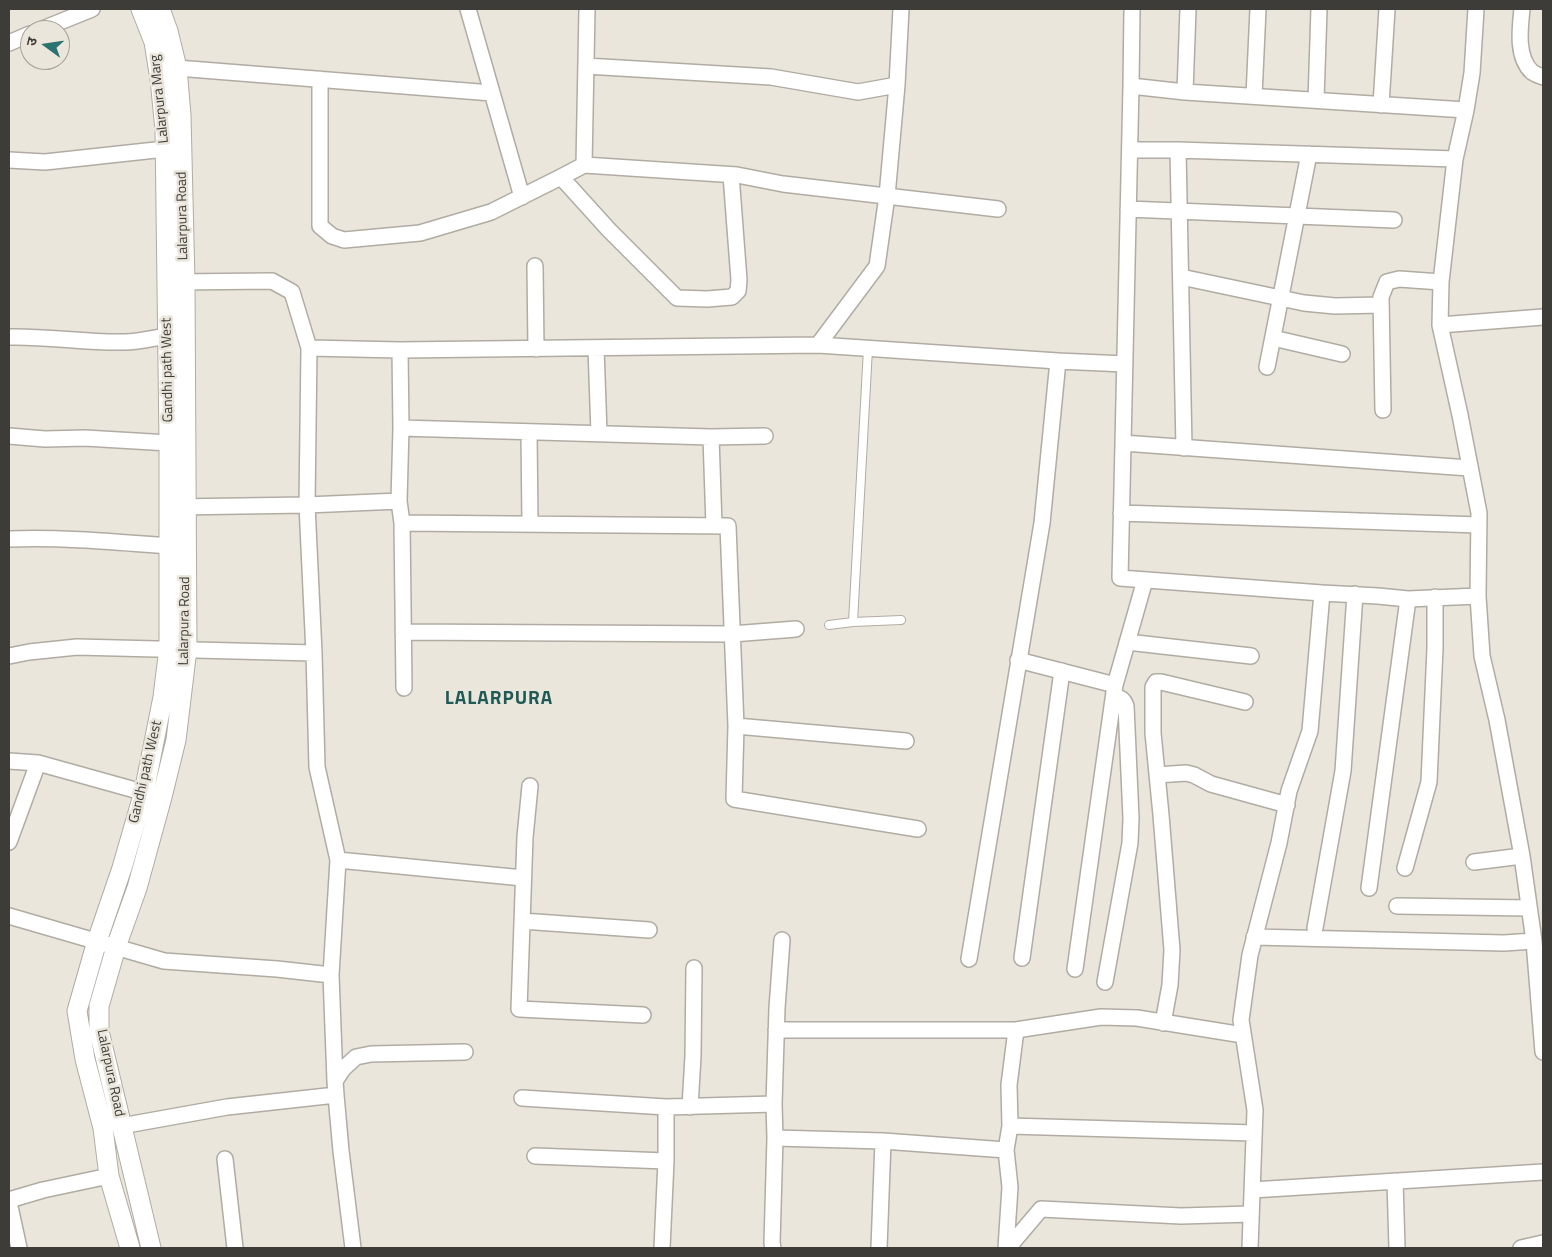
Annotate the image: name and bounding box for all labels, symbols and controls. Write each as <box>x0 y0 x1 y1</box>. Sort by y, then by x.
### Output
north arrow <box>20 20 70 70</box>
text: उ <box>20 35 42 48</box>
street label: Lalarpura Marg <box>147 54 173 144</box>
street label: Lalarpura Road <box>174 171 192 261</box>
street label: Gandhi path West <box>159 317 177 423</box>
street label: Lalarpura Road <box>176 576 194 666</box>
district label: LALARPURA <box>444 688 554 710</box>
street label: Gandhi path West <box>126 719 166 825</box>
street label: Lalarpura Road <box>93 1028 127 1118</box>

